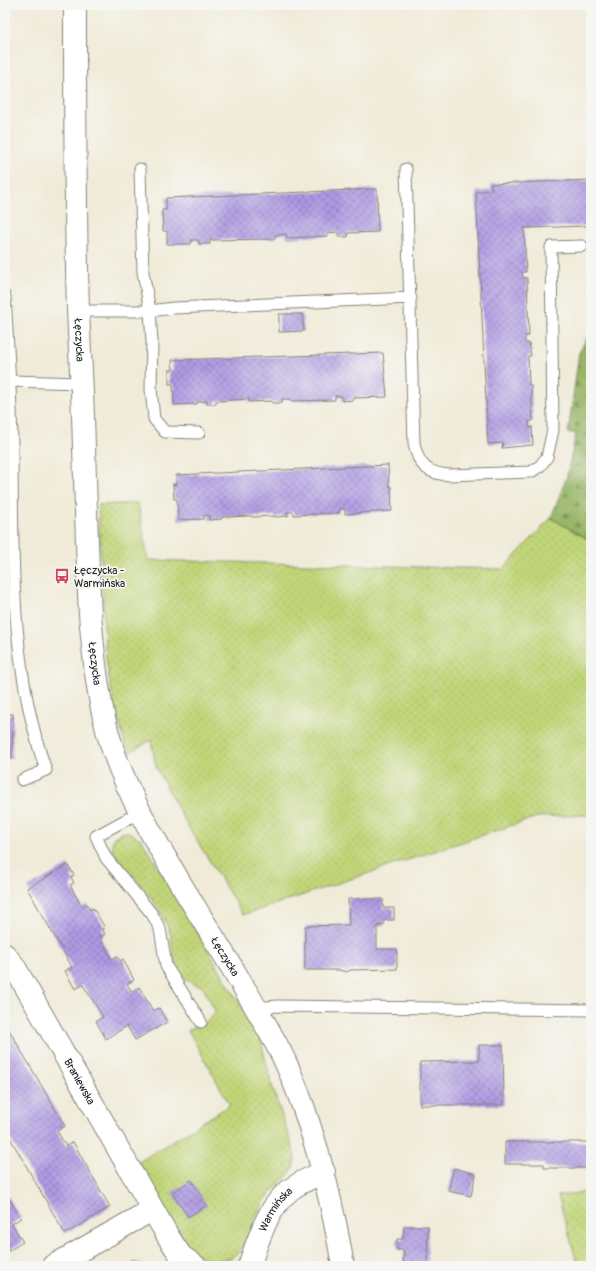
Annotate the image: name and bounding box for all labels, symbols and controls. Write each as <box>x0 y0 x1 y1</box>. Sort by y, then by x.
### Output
street label: Łęczycka <box>72 317 87 362</box>
place label: Łęczycka - Warmińska <box>73 564 125 590</box>
bus stop icon: Łęczycka - Warmińska <box>53 567 71 585</box>
street label: Łęczycka <box>86 640 104 686</box>
street label: Łęczycka <box>208 934 242 978</box>
street label: Braniewska <box>62 1056 98 1107</box>
street label: Warmińska <box>256 1184 295 1233</box>

